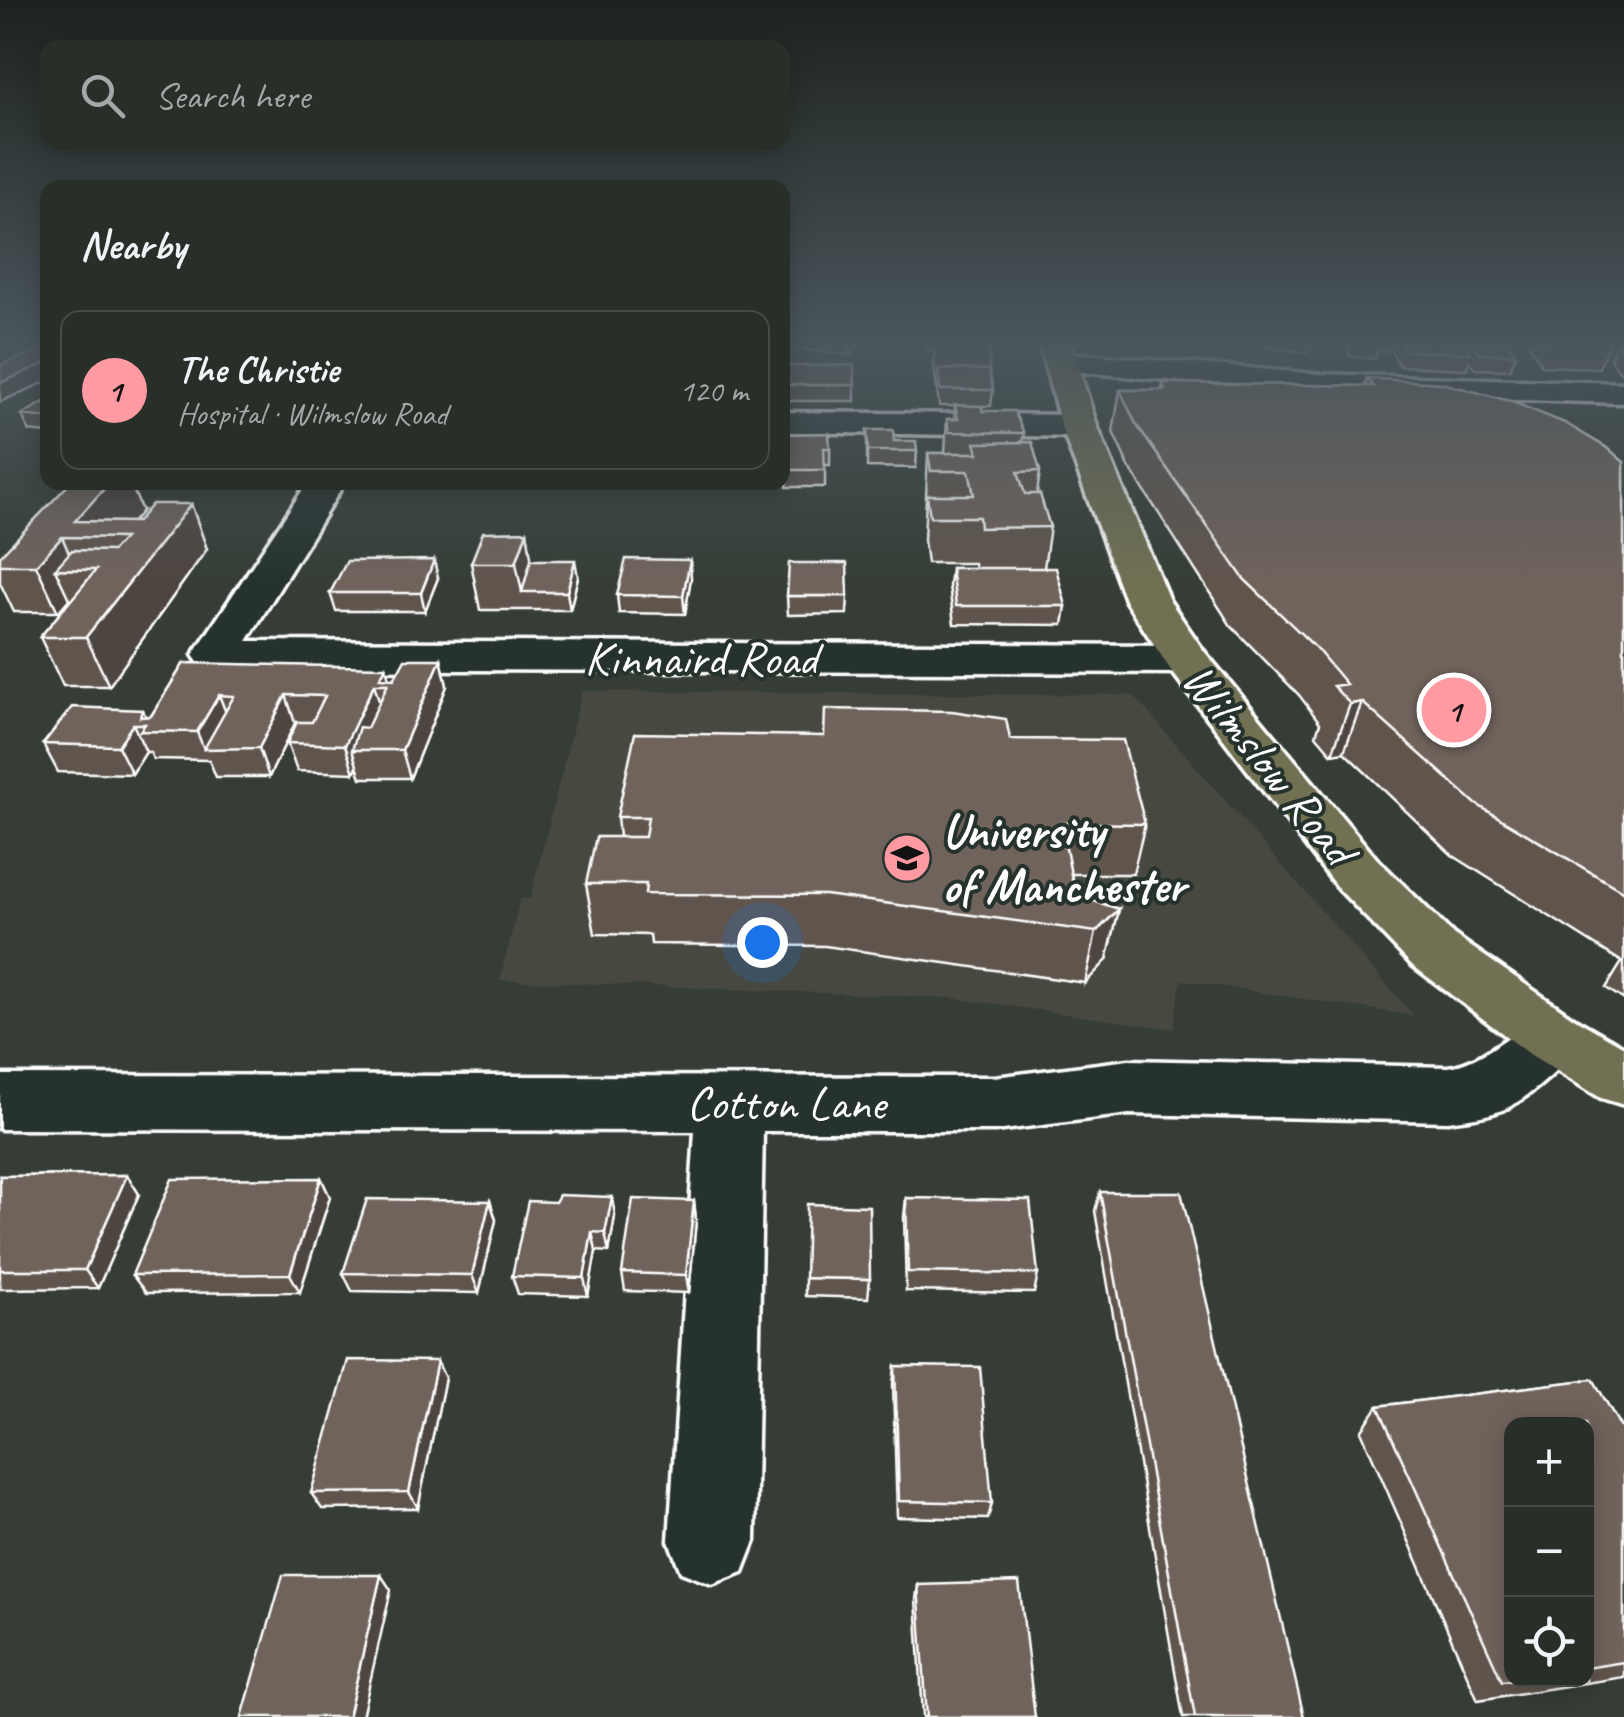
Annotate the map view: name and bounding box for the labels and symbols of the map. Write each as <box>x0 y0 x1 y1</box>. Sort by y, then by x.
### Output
street label: Kinnaird Road <box>585 628 825 688</box>
street label: Wilmslow Road <box>1170 651 1373 881</box>
pin: 1 <box>1422 672 1486 748</box>
place label: University of Manchester <box>942 801 1190 916</box>
school or university icon: University of Manchester <box>881 832 933 884</box>
your location <box>737 917 788 968</box>
street label: Cotton Lane <box>687 1073 889 1133</box>

